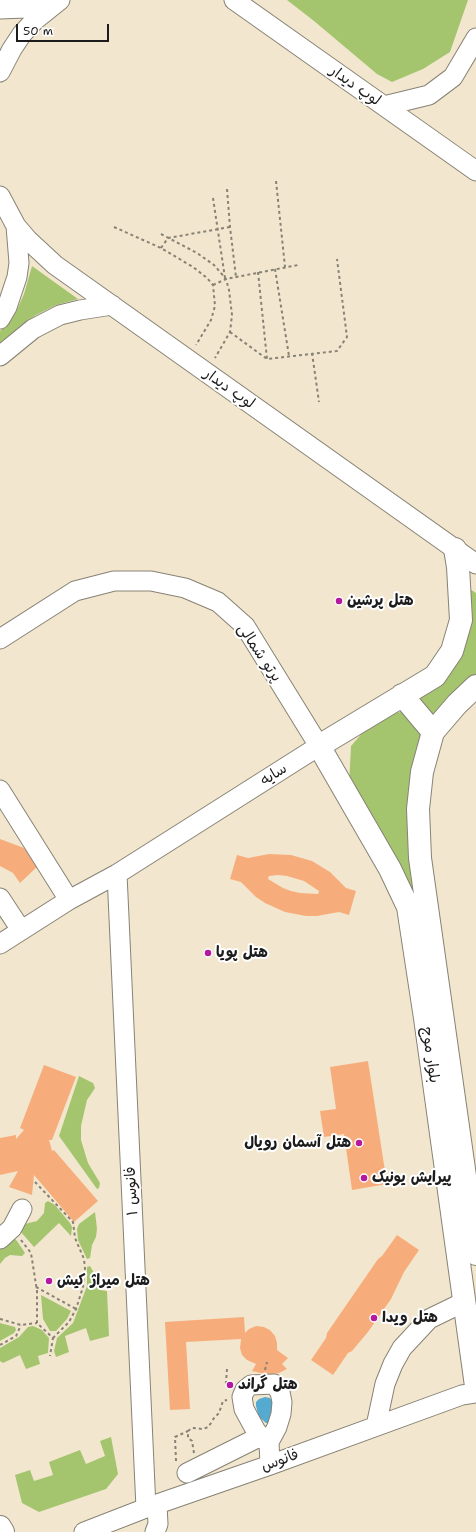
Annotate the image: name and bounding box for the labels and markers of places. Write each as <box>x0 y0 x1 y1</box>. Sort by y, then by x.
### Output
place label: هتل پرشین <box>347 592 414 610</box>
marker: هتل پرشین <box>334 596 344 606</box>
place label: هتل پویا <box>216 944 268 962</box>
marker: هتل پویا <box>203 948 213 958</box>
place label: هتل آسمان رویال <box>244 1134 351 1152</box>
marker: هتل آسمان رویال <box>354 1138 364 1148</box>
place label: پیرایش یونیک <box>372 1169 451 1187</box>
marker: پیرایش یونیک <box>359 1173 369 1183</box>
place label: هتل میراژ کیش <box>57 1272 150 1290</box>
marker: هتل میراژ کیش <box>44 1276 54 1286</box>
place label: هتل ویدا <box>382 1309 438 1327</box>
marker: هتل ویدا <box>369 1313 379 1323</box>
place label: هتل گراند <box>238 1376 297 1394</box>
marker: هتل گراند <box>225 1380 235 1390</box>

